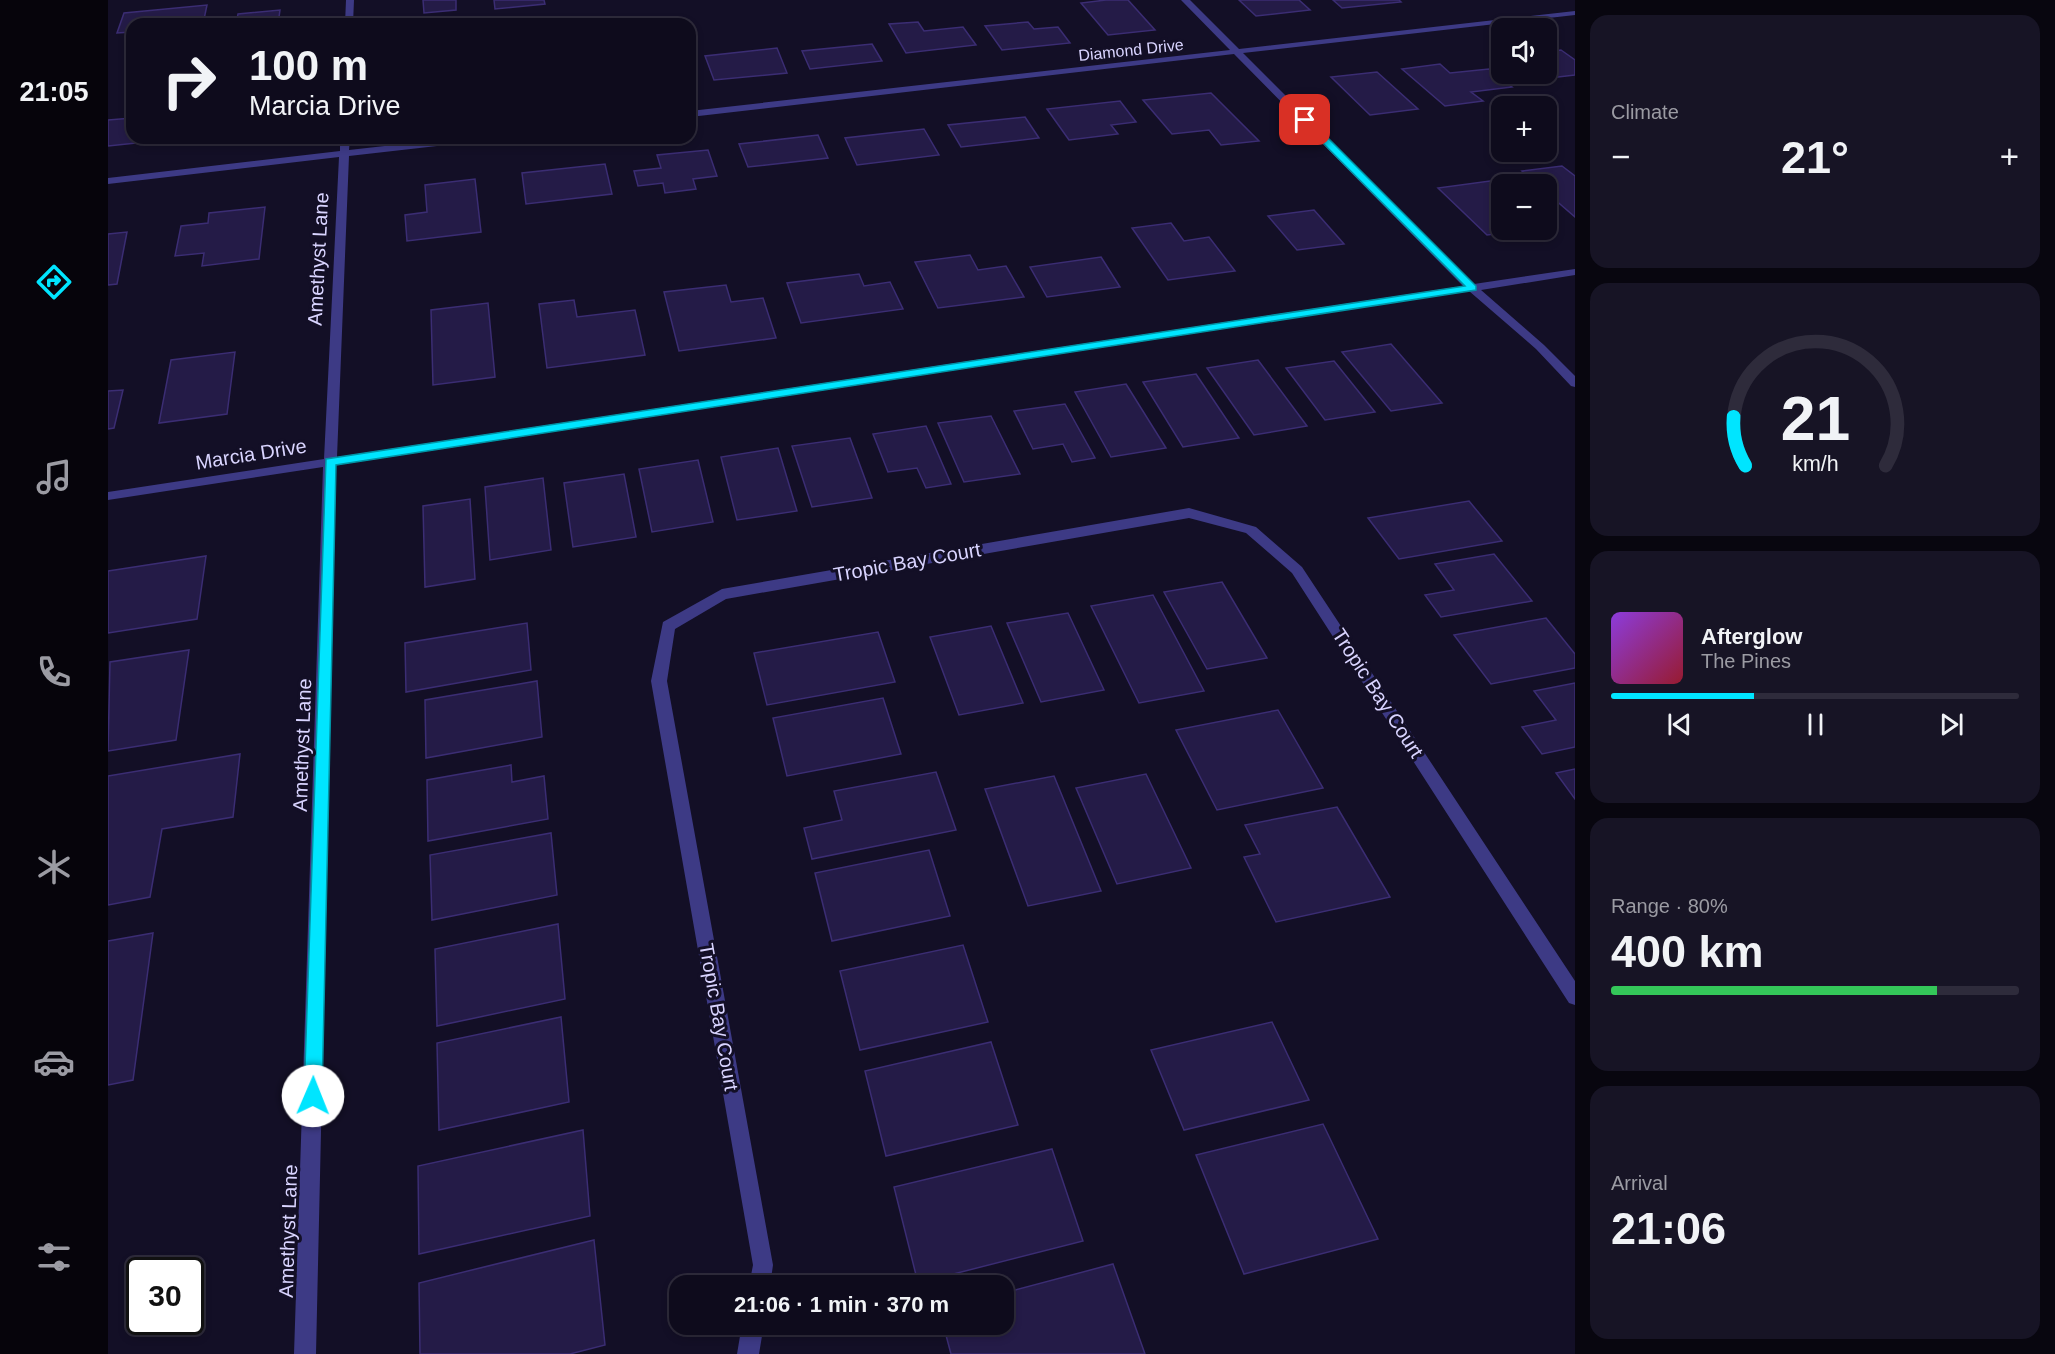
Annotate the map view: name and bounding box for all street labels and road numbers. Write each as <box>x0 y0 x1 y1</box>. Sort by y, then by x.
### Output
street label: Diamond Drive <box>1077 36 1185 64</box>
street label: Amethyst Lane <box>304 192 332 326</box>
street label: Marcia Drive <box>194 434 308 474</box>
street label: Tropic Bay Court <box>832 538 983 586</box>
street label: Tropic Bay Court <box>1328 624 1428 762</box>
street label: Amethyst Lane <box>289 678 315 812</box>
street label: Tropic Bay Court <box>695 942 743 1093</box>
street label: Amethyst Lane <box>275 1164 301 1298</box>

